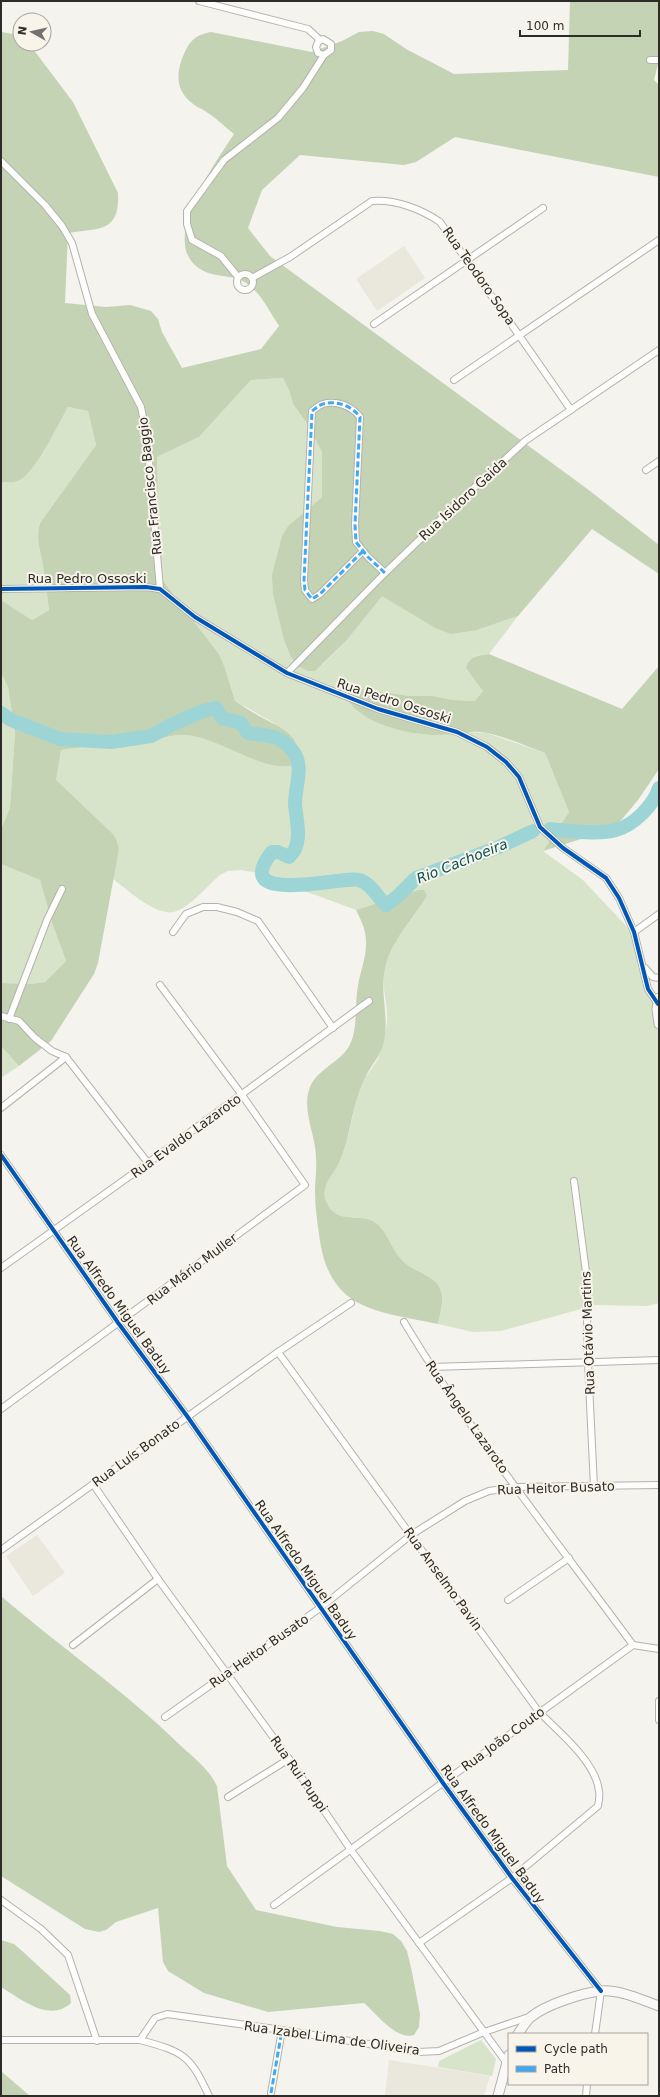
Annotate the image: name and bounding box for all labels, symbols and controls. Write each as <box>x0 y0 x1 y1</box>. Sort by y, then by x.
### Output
north arrow <box>12 12 52 52</box>
scale bar <box>520 12 640 38</box>
text: 100 m <box>526 19 564 33</box>
text: N <box>16 25 30 36</box>
street label: Rua Teodoro Sopa <box>440 224 518 328</box>
street label: Rua Francisco Baggio <box>135 416 165 556</box>
street label: Rua Isidoro Gaida <box>416 455 510 543</box>
street label: Rua Pedro Ossoski <box>27 571 147 586</box>
street label: Rua Pedro Ossoski <box>335 675 453 727</box>
water label: Rio Cachoeira <box>414 835 510 887</box>
street label: Rua Evaldo Lazaroto <box>128 1091 244 1181</box>
street label: Rua Mário Muller <box>144 1230 241 1308</box>
street label: Rua Alfredo Miguel Baduy <box>64 1233 174 1377</box>
street label: Rua Otávio Martins <box>578 1271 598 1395</box>
street label: Rua Ângelo Lazaroto <box>422 1358 512 1476</box>
street label: Rua Luís Bonato <box>89 1416 183 1490</box>
street label: Rua Heitor Busato <box>497 1478 615 1498</box>
street label: Rua Alfredo Miguel Baduy <box>252 1497 360 1643</box>
street label: Rua Anselmo Pavin <box>401 1525 485 1633</box>
street label: Rua Heitor Busato <box>207 1611 312 1691</box>
street label: Rua João Couto <box>459 1704 547 1774</box>
street label: Rua Rui Puppi <box>267 1733 331 1815</box>
street label: Rua Alfredo Miguel Baduy <box>438 1762 548 1906</box>
street label: Rua Izabel Lima de Oliveira <box>243 2018 421 2058</box>
legend <box>508 2033 648 2085</box>
text: Cycle path <box>544 2042 608 2056</box>
text: Path <box>544 2062 570 2076</box>

